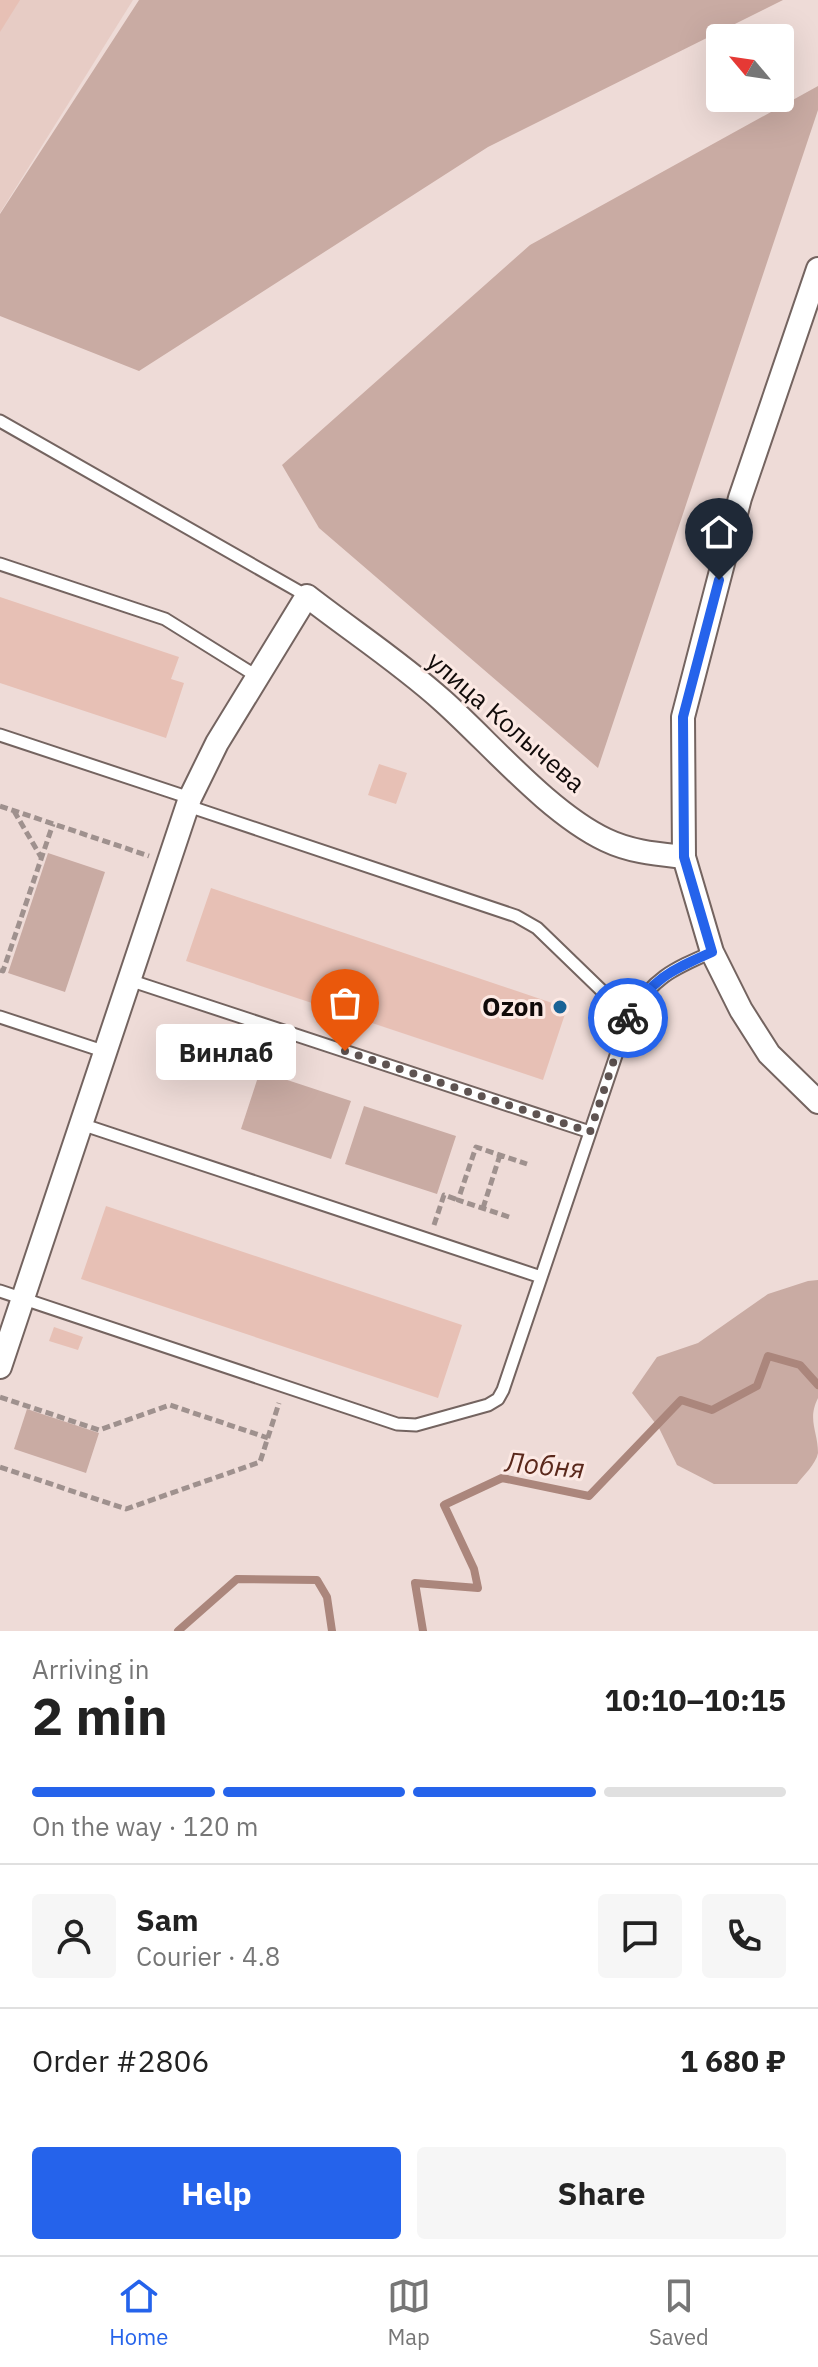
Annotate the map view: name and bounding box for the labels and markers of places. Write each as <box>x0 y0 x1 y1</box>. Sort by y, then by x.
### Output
pin <box>685 498 753 580</box>
pin <box>311 969 379 1051</box>
place label: Ozon <box>482 989 544 1023</box>
marker: Ozon <box>551 998 569 1016</box>
callout: Винлаб <box>157 1023 297 1079</box>

